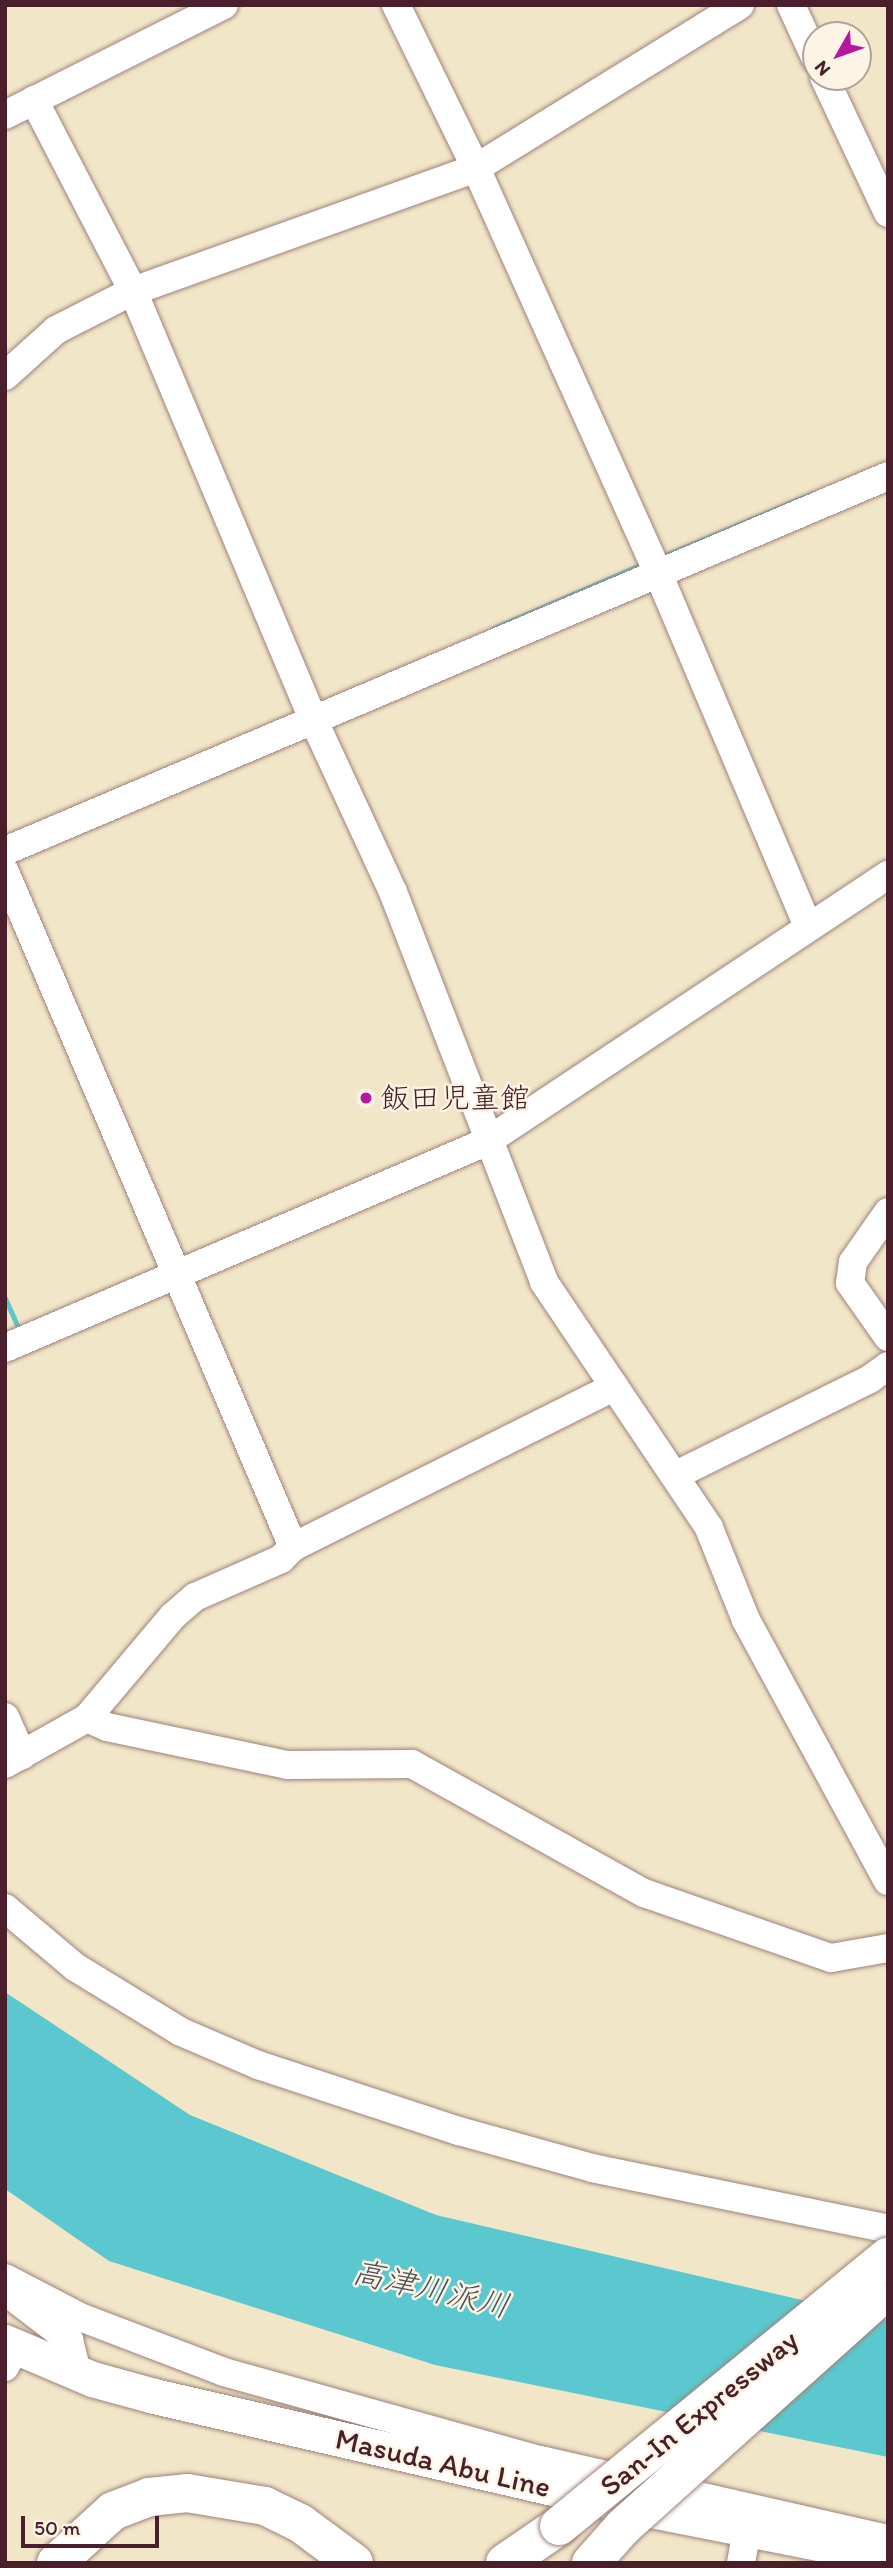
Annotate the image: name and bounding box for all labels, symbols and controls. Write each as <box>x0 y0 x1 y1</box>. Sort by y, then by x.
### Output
north arrow <box>802 21 872 91</box>
text: N <box>809 56 835 81</box>
place label: 飯田児童館 <box>380 1080 530 1116</box>
marker: 飯田児童館 <box>358 1090 374 1106</box>
water label: 高津川派川 <box>349 2252 513 2326</box>
street label: San-In Expressway <box>593 2322 805 2504</box>
street label: Masuda Abu Line <box>332 2421 554 2505</box>
scale bar <box>24 2502 163 2546</box>
text: 50 m <box>34 2515 80 2540</box>

